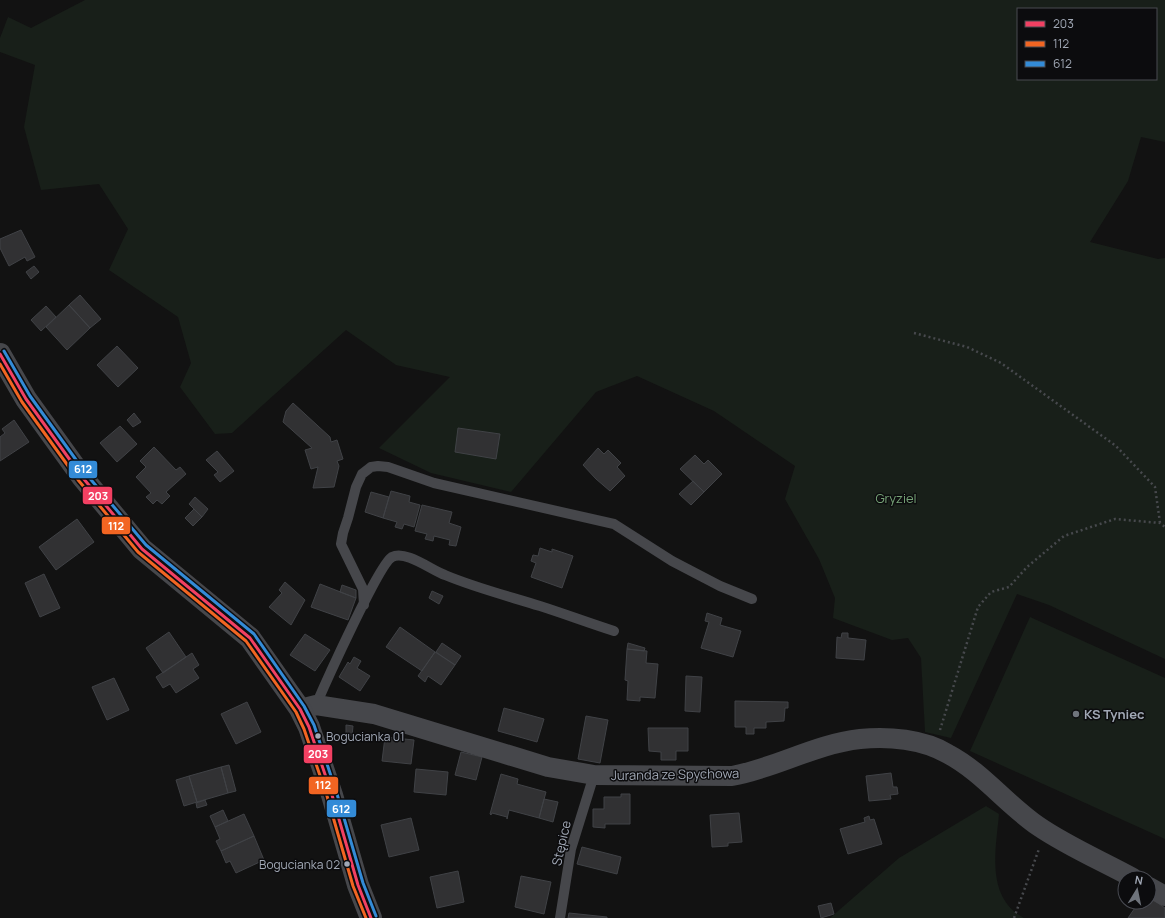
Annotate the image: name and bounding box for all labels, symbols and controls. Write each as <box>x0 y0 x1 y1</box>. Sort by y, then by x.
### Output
legend <box>1017 8 1157 80</box>
text: 203 <box>1053 15 1074 32</box>
text: 112 <box>1053 35 1069 52</box>
text: 612 <box>1053 55 1072 72</box>
line badge: 612 <box>68 460 98 479</box>
text: 612 <box>74 461 92 476</box>
line badge: 203 <box>82 486 113 505</box>
text: 203 <box>88 488 108 503</box>
park label: Gryziel <box>875 489 917 507</box>
line badge: 112 <box>101 516 131 535</box>
text: 112 <box>108 518 124 533</box>
place label: KS Tyniec <box>1084 705 1145 723</box>
marker: KS Tyniec <box>1071 709 1081 719</box>
place label: Bogucianka 01 <box>326 728 405 745</box>
marker: Bogucianka 01 <box>313 731 323 741</box>
line badge: 203 <box>303 744 333 764</box>
text: 203 <box>308 746 328 761</box>
street label: Juranda ze Spychowa <box>611 764 739 784</box>
line badge: 112 <box>308 776 339 795</box>
text: 112 <box>315 777 331 792</box>
line badge: 612 <box>326 799 357 818</box>
text: 612 <box>332 801 350 816</box>
street label: Stępice <box>547 818 575 867</box>
place label: Bogucianka 02 <box>259 856 340 873</box>
marker: Bogucianka 02 <box>342 859 352 869</box>
north arrow <box>1117 870 1157 910</box>
text: N <box>1134 872 1144 888</box>

